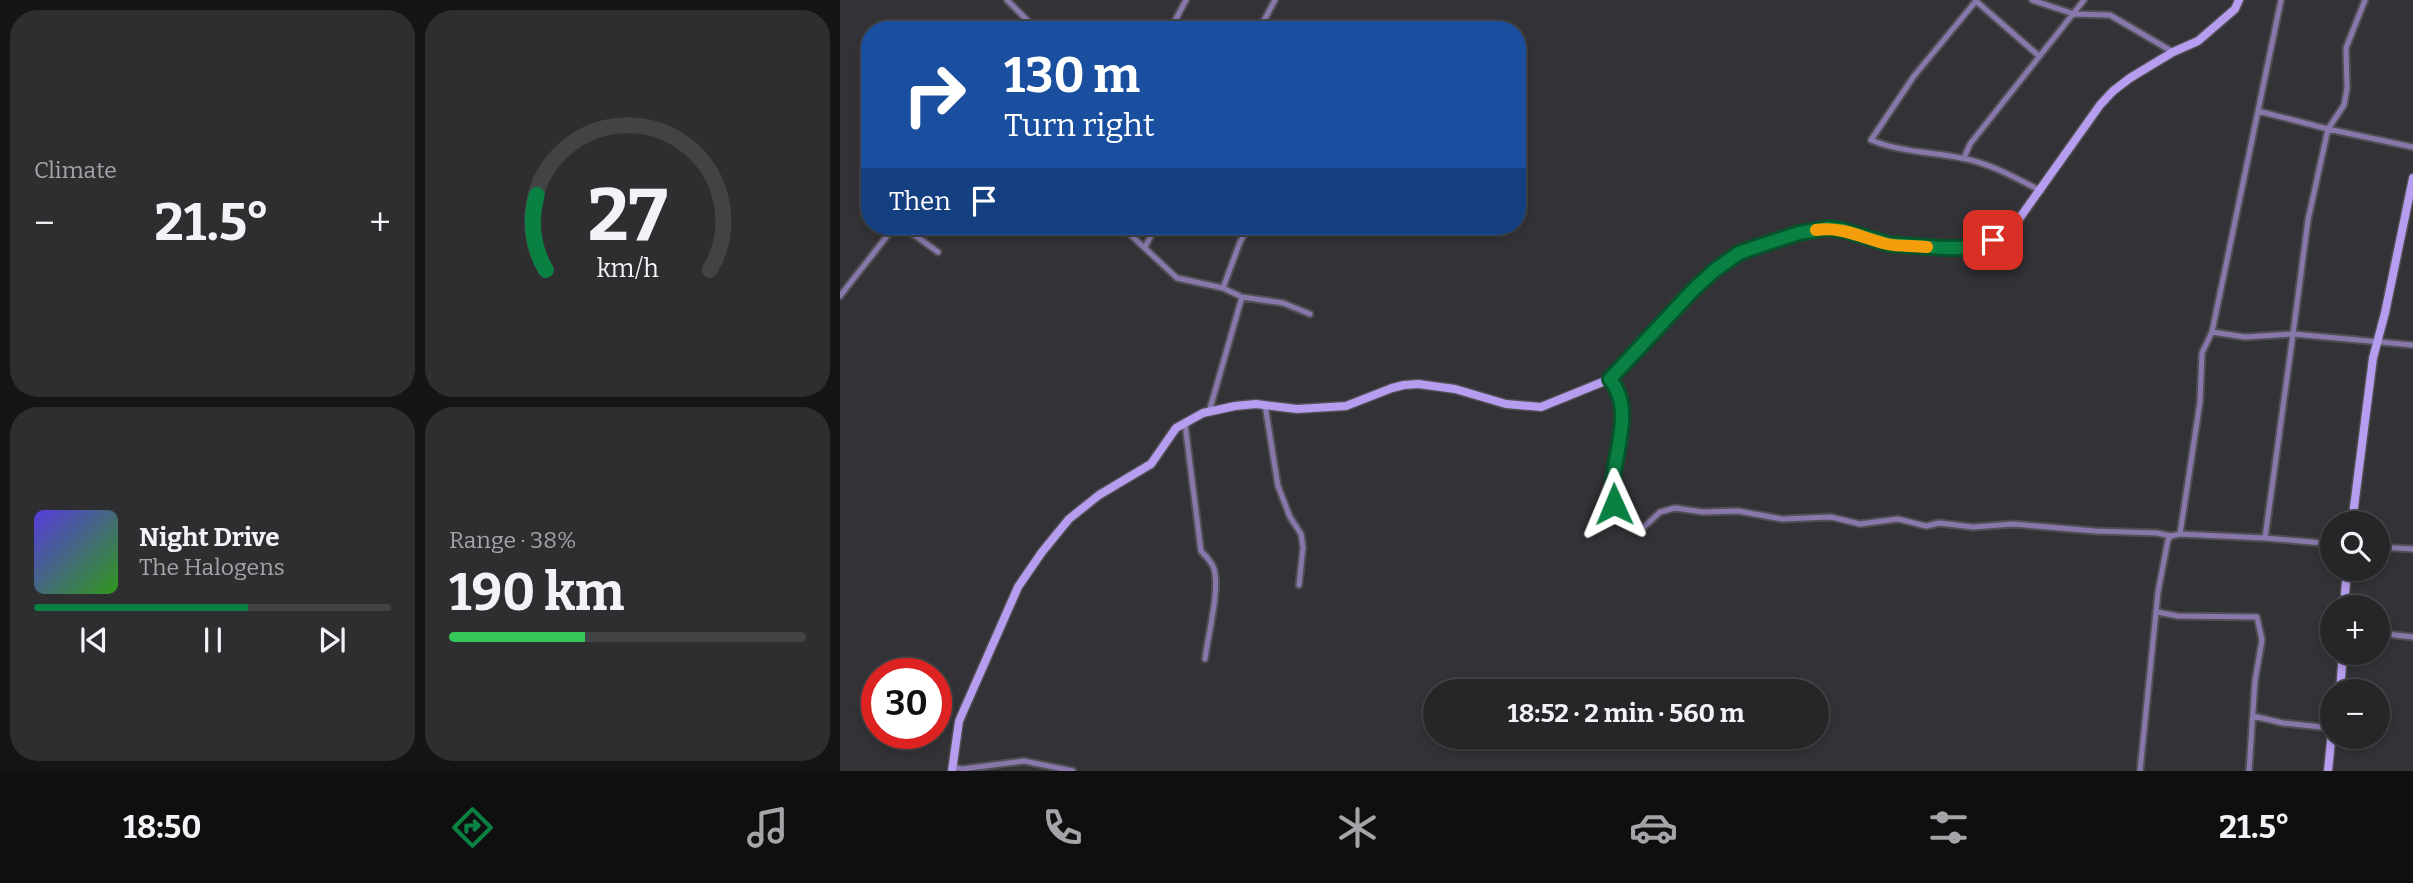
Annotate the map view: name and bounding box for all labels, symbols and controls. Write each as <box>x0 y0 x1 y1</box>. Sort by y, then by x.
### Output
text: 130 m <box>1004 46 1140 105</box>
icon: right <box>889 49 980 140</box>
text: Turn right <box>1004 106 1155 144</box>
text: Climate <box>34 156 117 184</box>
text: 27 <box>588 172 667 259</box>
icon: arrive <box>965 182 1003 220</box>
text: Then <box>889 186 951 217</box>
text: 21.5° <box>155 191 270 254</box>
text: − <box>34 200 55 246</box>
text: + <box>369 200 391 246</box>
pin <box>1963 210 2023 270</box>
icon: arrive <box>1974 221 2012 259</box>
text: km/h <box>597 253 659 283</box>
position arrow <box>1577 467 1651 541</box>
map controls <box>2320 511 2390 749</box>
button: search <box>2320 511 2390 581</box>
text: Night Drive <box>139 522 280 553</box>
text: Range · 38% <box>449 526 576 554</box>
text: The Halogens <box>139 553 285 581</box>
text: 190 km <box>449 561 624 624</box>
button: + <box>2320 595 2390 665</box>
icon: previous <box>75 621 113 659</box>
icon: pause <box>194 621 232 659</box>
icon: next <box>313 621 351 659</box>
speed limit sign: 30 <box>861 658 952 749</box>
button: − <box>2320 679 2390 749</box>
text: 18:52 · 2 min · 560 m <box>1507 698 1745 729</box>
icon: directions <box>448 803 497 852</box>
icon: music <box>743 803 792 852</box>
icon: phone <box>1038 803 1087 852</box>
icon: climate <box>1333 803 1382 852</box>
icon: car <box>1629 803 1678 852</box>
icon: filters <box>1924 803 1973 852</box>
text: 18:50 <box>123 808 201 846</box>
text: 21.5° <box>2219 808 2290 846</box>

